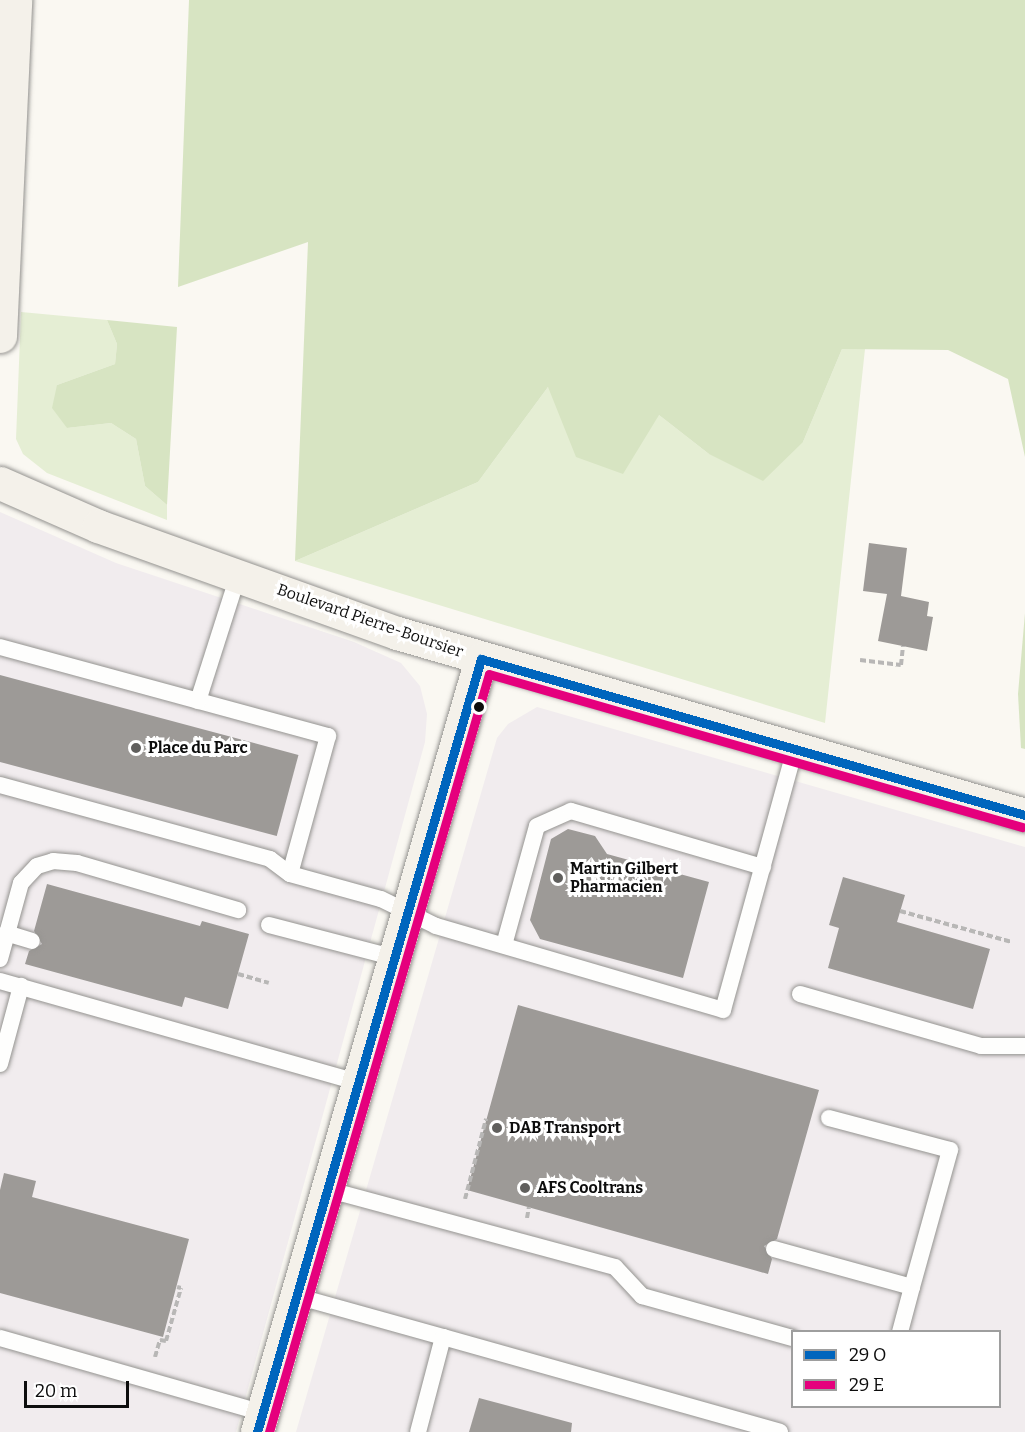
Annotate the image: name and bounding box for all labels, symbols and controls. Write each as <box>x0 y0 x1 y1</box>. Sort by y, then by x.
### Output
street label: Boulevard Pierre-Boursier <box>274 580 466 662</box>
unlabelled marker <box>473 701 485 713</box>
place label: Place du Parc <box>148 738 248 758</box>
marker: Place du Parc <box>129 741 143 755</box>
place label: Martin Gilbert Pharmacien <box>570 859 678 897</box>
marker: Martin Gilbert Pharmacien <box>551 871 565 885</box>
place label: DAB Transport <box>509 1118 621 1138</box>
marker: DAB Transport <box>490 1121 504 1135</box>
place label: AFS Cooltrans <box>537 1178 643 1198</box>
marker: AFS Cooltrans <box>518 1181 532 1195</box>
legend <box>791 1330 1001 1408</box>
text: 29 O <box>849 1344 886 1366</box>
scale bar <box>27 1369 132 1407</box>
text: 29 E <box>849 1374 884 1396</box>
text: 20 m <box>35 1380 77 1402</box>

